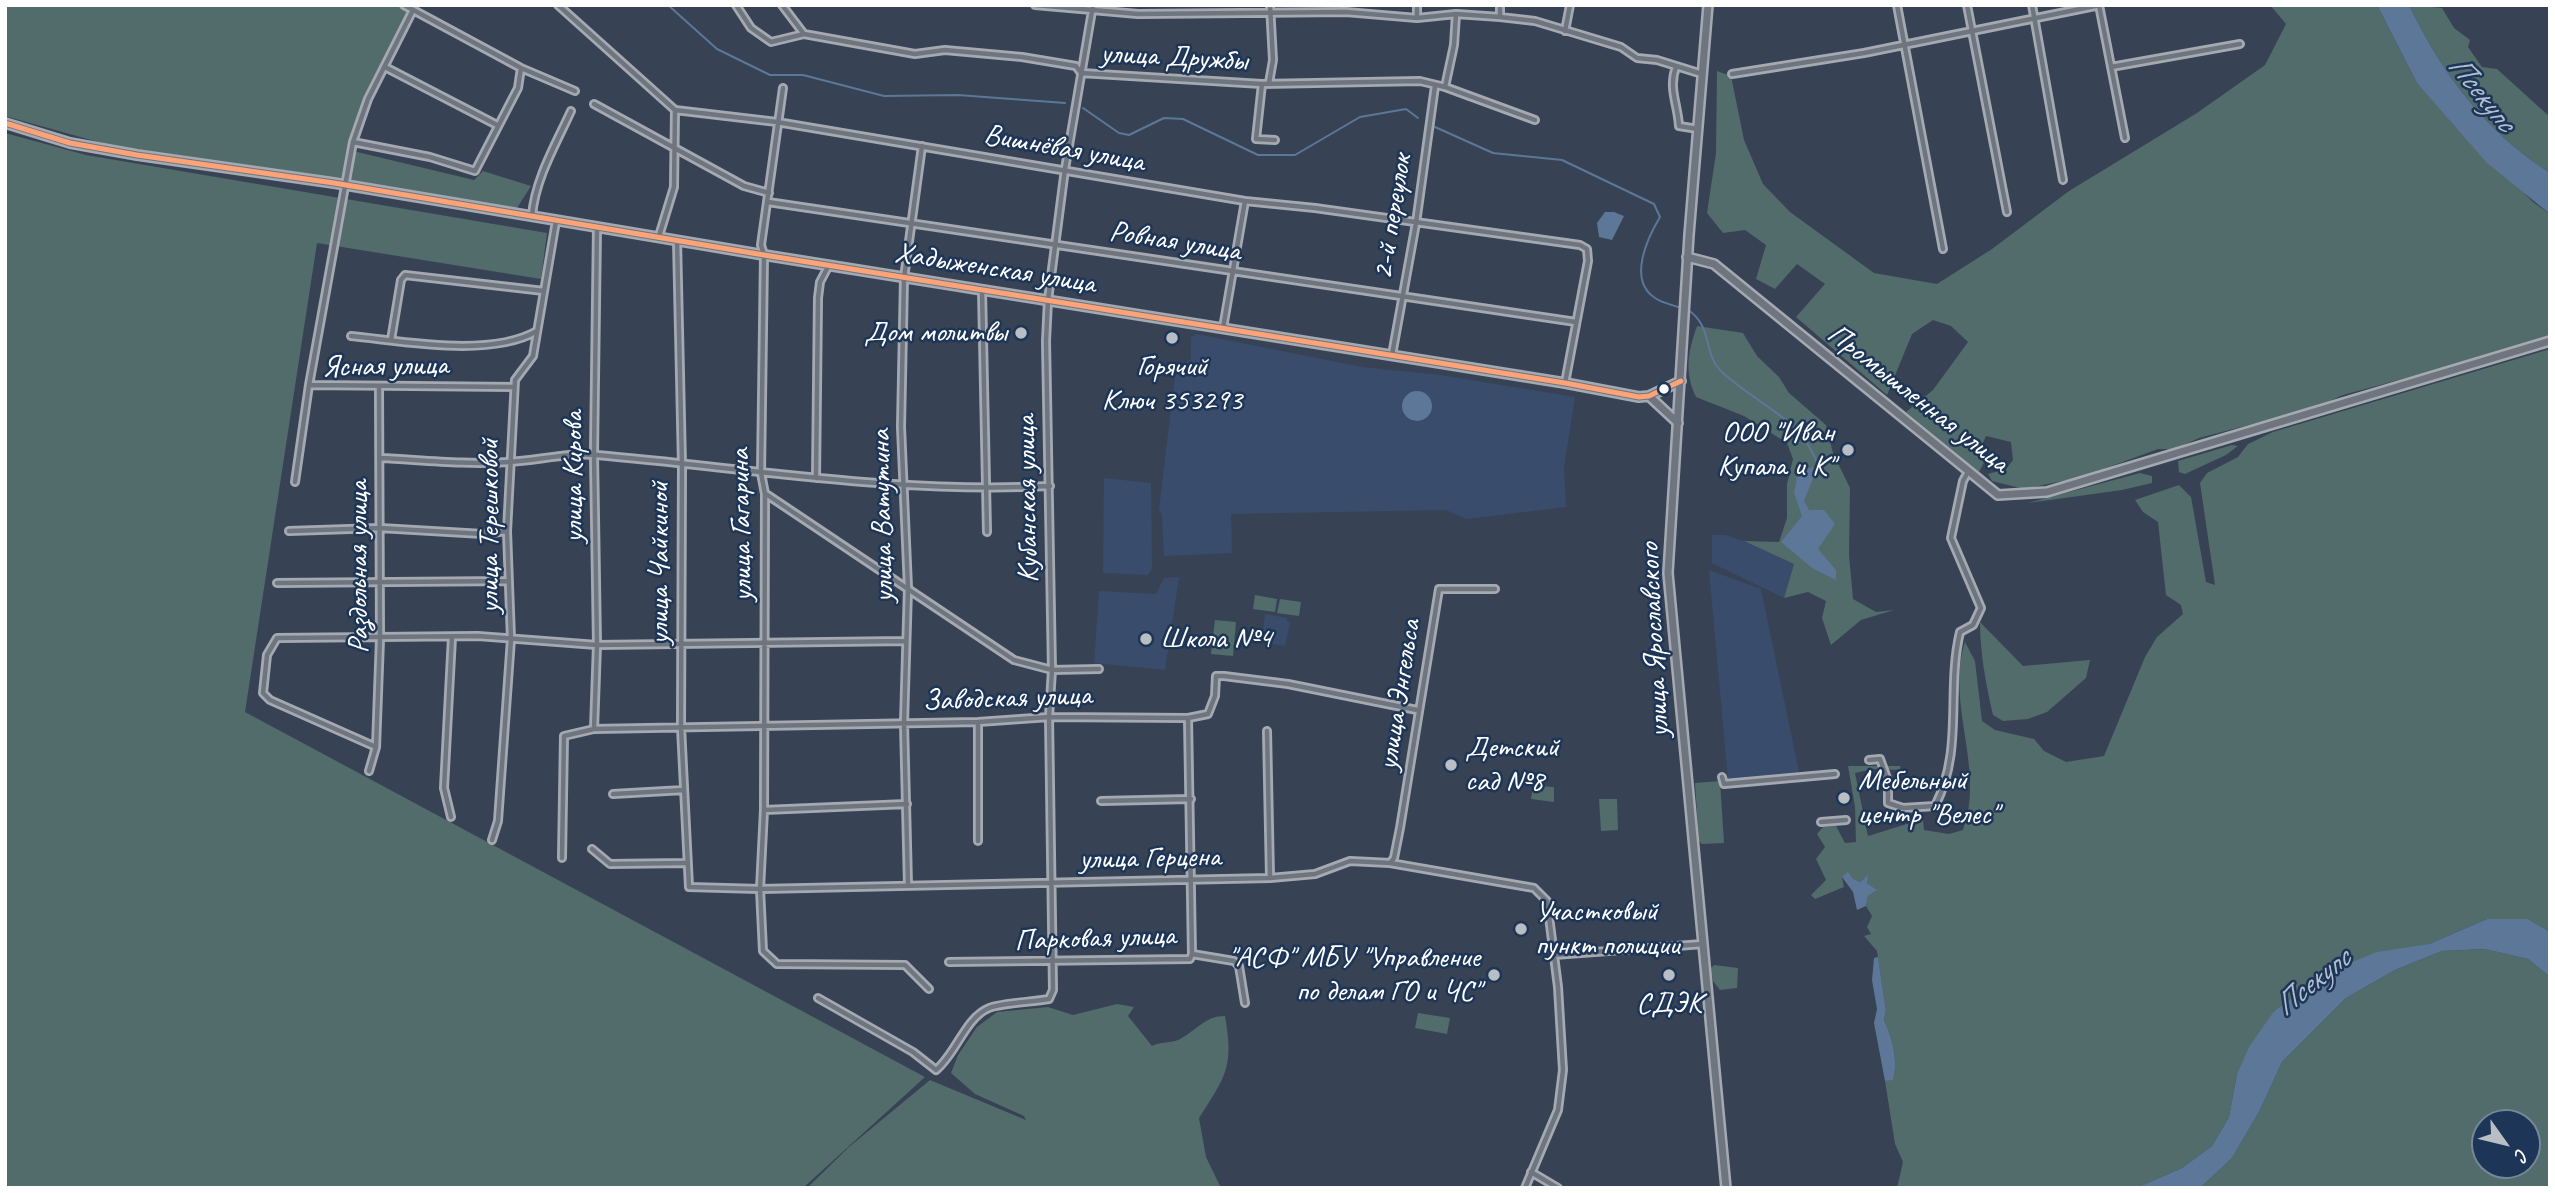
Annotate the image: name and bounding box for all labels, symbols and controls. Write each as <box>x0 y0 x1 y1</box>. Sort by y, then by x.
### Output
street label: улица Дружбы <box>1100 36 1248 80</box>
water label: Псекупс <box>2439 48 2523 140</box>
street label: Вишнёвая улица <box>981 117 1147 181</box>
street label: 2-й переулок <box>1365 152 1421 282</box>
street label: Ровная улица <box>1107 214 1243 270</box>
street label: Хадыженская улица <box>892 235 1098 303</box>
place label: Дом молитвы <box>864 315 1007 351</box>
street label: Промышленная улица <box>1820 317 2016 481</box>
marker: Дом молитвы <box>1013 325 1029 341</box>
marker: Горячий Ключ 353293 <box>1164 330 1180 346</box>
street label: Ясная улица <box>321 348 449 386</box>
place label: Горячий Ключ 353293 <box>1102 349 1242 420</box>
unlabelled marker <box>1657 382 1671 396</box>
street label: улица Кирова <box>556 411 592 543</box>
street label: Кубанская улица <box>1009 415 1047 583</box>
place label: ООО "Иван Купала и К" <box>1717 415 1834 485</box>
street label: улица Ватутина <box>863 429 903 603</box>
street label: улица Терешковой <box>472 439 508 613</box>
marker: ООО "Иван Купала и К" <box>1840 442 1856 458</box>
street label: улица Гагарина <box>723 448 761 602</box>
street label: Раздольная улица <box>341 480 377 654</box>
street label: улица Чайкиной <box>642 481 678 645</box>
street label: улица Ярославского <box>1632 542 1678 738</box>
street label: улица Энгельса <box>1370 617 1430 773</box>
place label: Школа №4 <box>1160 621 1272 657</box>
marker: Школа №4 <box>1138 631 1154 647</box>
street label: Заводская улица <box>922 678 1092 720</box>
place label: Детский сад №8 <box>1465 730 1559 800</box>
marker: Детский сад №8 <box>1443 757 1459 773</box>
place label: Мебельный центр "Велес" <box>1858 763 1998 834</box>
marker: Мебельный центр "Велес" <box>1836 790 1852 806</box>
street label: улица Герцена <box>1079 840 1221 878</box>
place label: Участковый пункт полиции <box>1535 894 1680 964</box>
street label: Парковая улица <box>1014 918 1176 960</box>
marker: Участковый пункт полиции <box>1513 921 1529 937</box>
place label: "АСФ" МБУ "Управление по делам ГО и ЧС" <box>1228 940 1480 1010</box>
water label: Псекупс <box>2267 941 2359 1025</box>
marker: "АСФ" МБУ "Управление по делам ГО и ЧС" <box>1486 967 1502 983</box>
marker: СДЭК <box>1661 967 1677 983</box>
place label: СДЭК <box>1636 986 1702 1022</box>
north arrow <box>2471 1109 2541 1179</box>
text: С <box>2509 1144 2534 1165</box>

